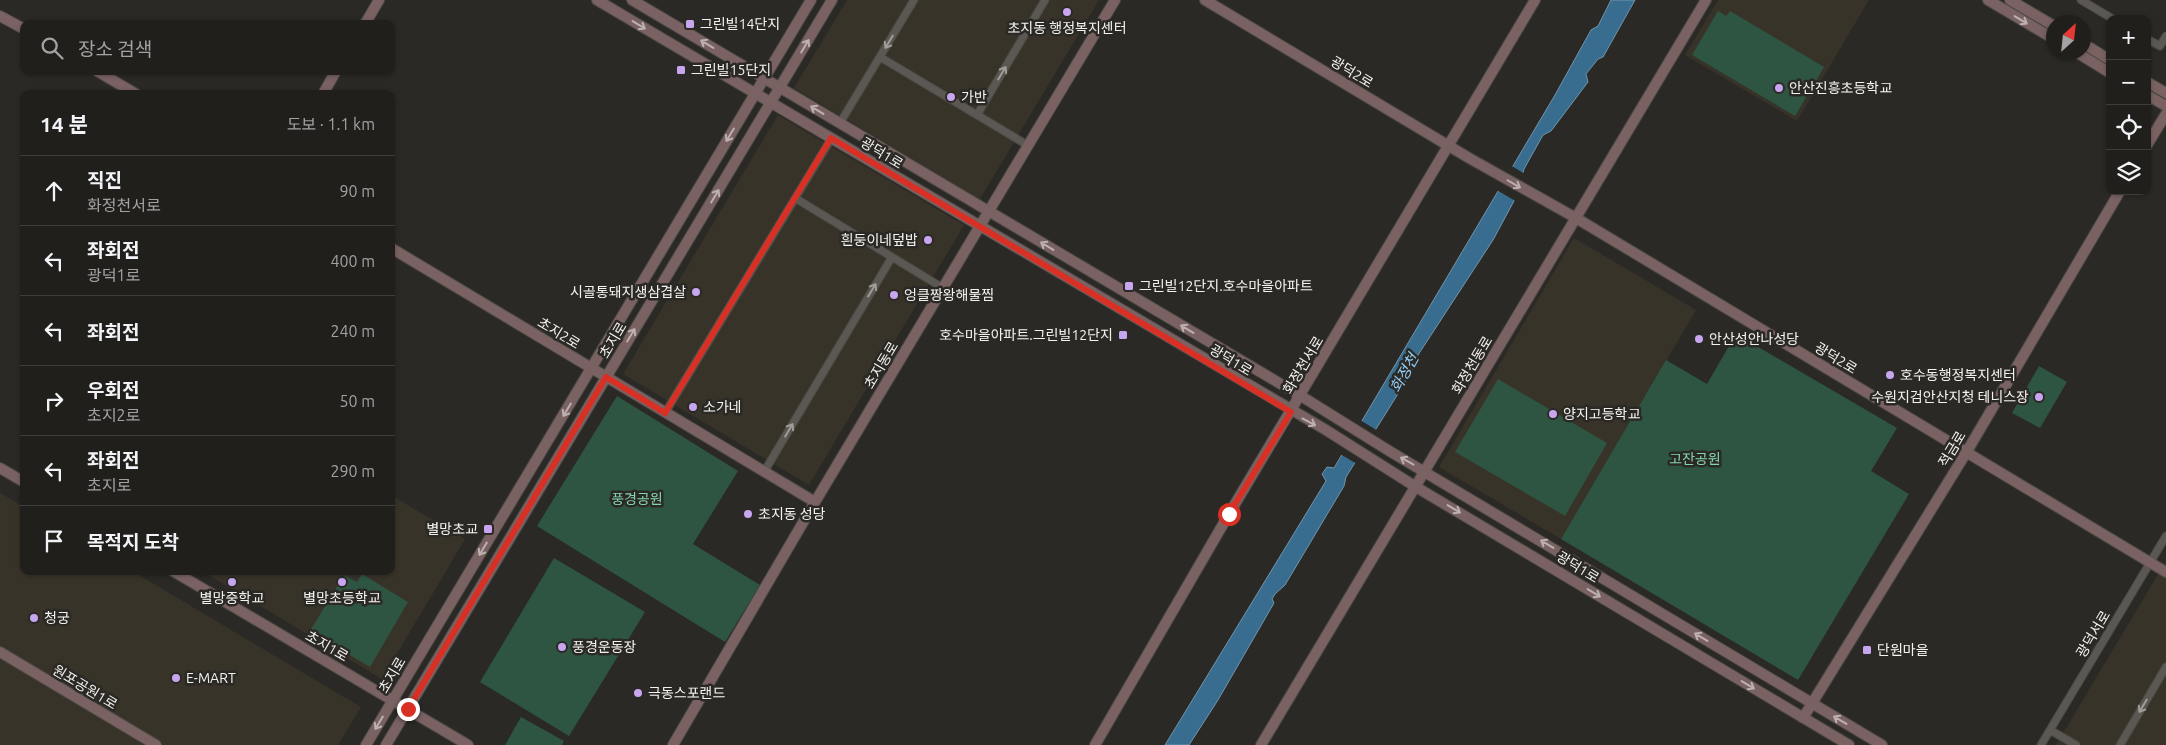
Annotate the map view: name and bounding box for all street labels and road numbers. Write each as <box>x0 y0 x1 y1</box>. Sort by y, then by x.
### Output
street label: 광덕2로 <box>1328 53 1376 91</box>
street label: 광덕1로 <box>858 134 906 172</box>
street label: 초지2로 <box>535 314 583 352</box>
street label: 초지로 <box>596 319 630 361</box>
street label: 화정천서로 <box>1280 333 1327 397</box>
street label: 화정천동로 <box>1449 333 1496 397</box>
street label: 초지동로 <box>861 339 901 391</box>
street label: 광덕2로 <box>1812 339 1860 377</box>
street label: 광덕1로 <box>1207 341 1255 379</box>
street label: 적금로 <box>1935 428 1969 470</box>
street label: 광덕1로 <box>1554 548 1602 586</box>
street label: 광덕서로 <box>2073 608 2113 660</box>
street label: 초지1로 <box>303 627 351 665</box>
street label: 초지로 <box>375 654 409 696</box>
street label: 원포공원1로 <box>50 662 120 713</box>

